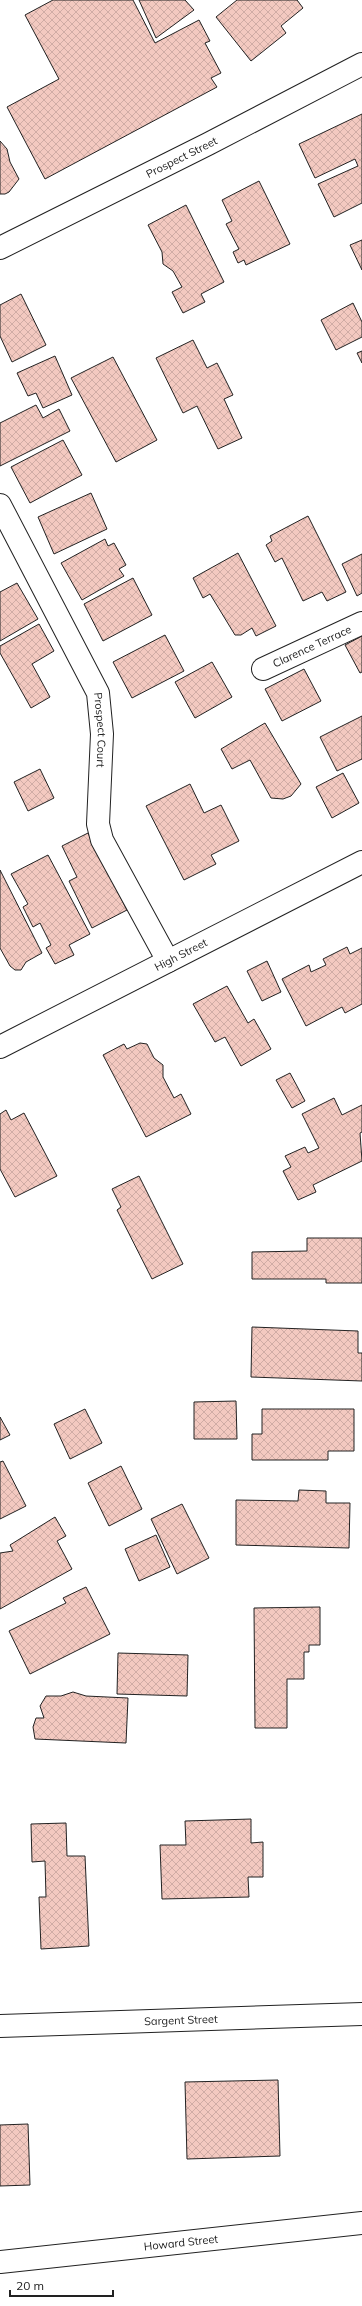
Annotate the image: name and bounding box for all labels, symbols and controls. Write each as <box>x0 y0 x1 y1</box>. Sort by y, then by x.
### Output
street label: Prospect Street <box>144 133 220 181</box>
street label: Clarence Terrace <box>270 622 353 671</box>
street label: Prospect Court <box>91 692 109 768</box>
street label: High Street <box>152 935 210 974</box>
street label: Sargent Street <box>144 2012 218 2028</box>
street label: Howard Street <box>143 2232 219 2253</box>
scale bar <box>10 2272 113 2298</box>
text: 20 m <box>16 2278 44 2293</box>

